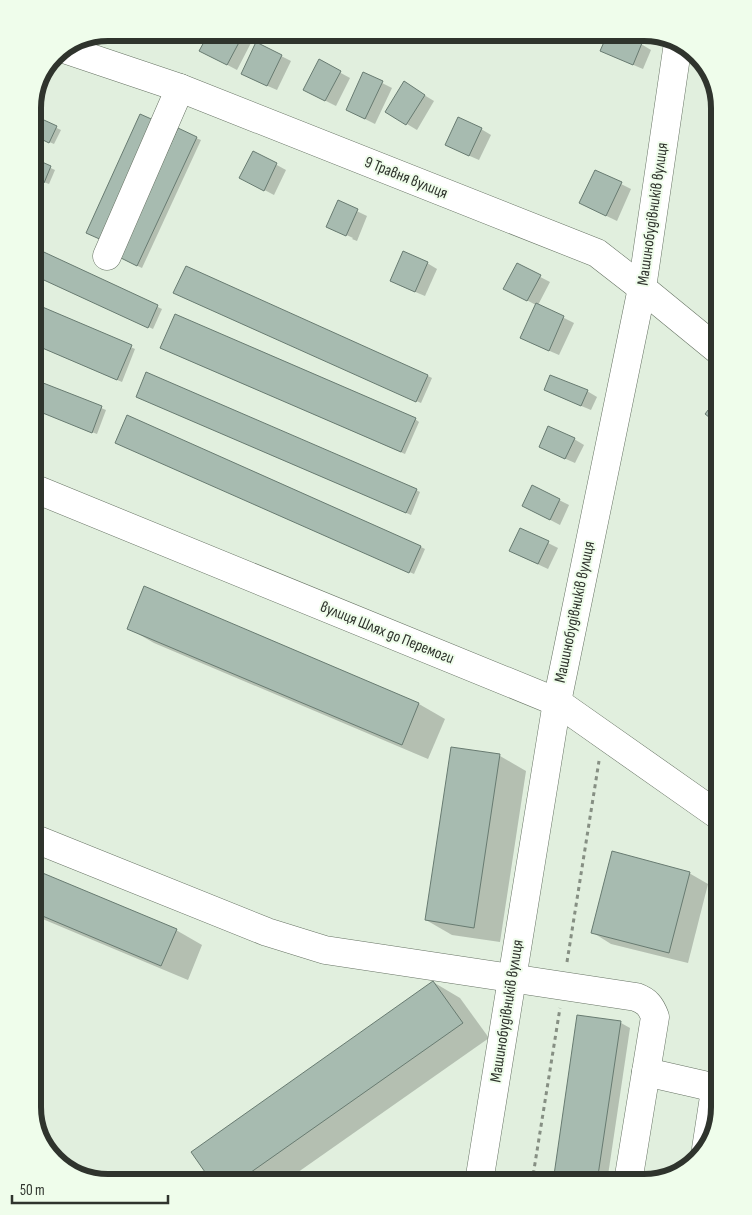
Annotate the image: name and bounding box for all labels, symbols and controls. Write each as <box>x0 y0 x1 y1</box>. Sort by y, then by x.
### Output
street label: Машинобудівників вулиця <box>634 141 672 287</box>
street label: 9 Травня вулиця <box>362 153 450 203</box>
street label: Машинобудівників вулиця <box>551 539 599 685</box>
street label: вулиця Шлях до Перемоги <box>317 598 457 668</box>
street label: Машинобудівників вулиця <box>486 938 528 1084</box>
scale bar <box>12 1172 169 1204</box>
text: 50 m <box>20 1181 45 1200</box>

